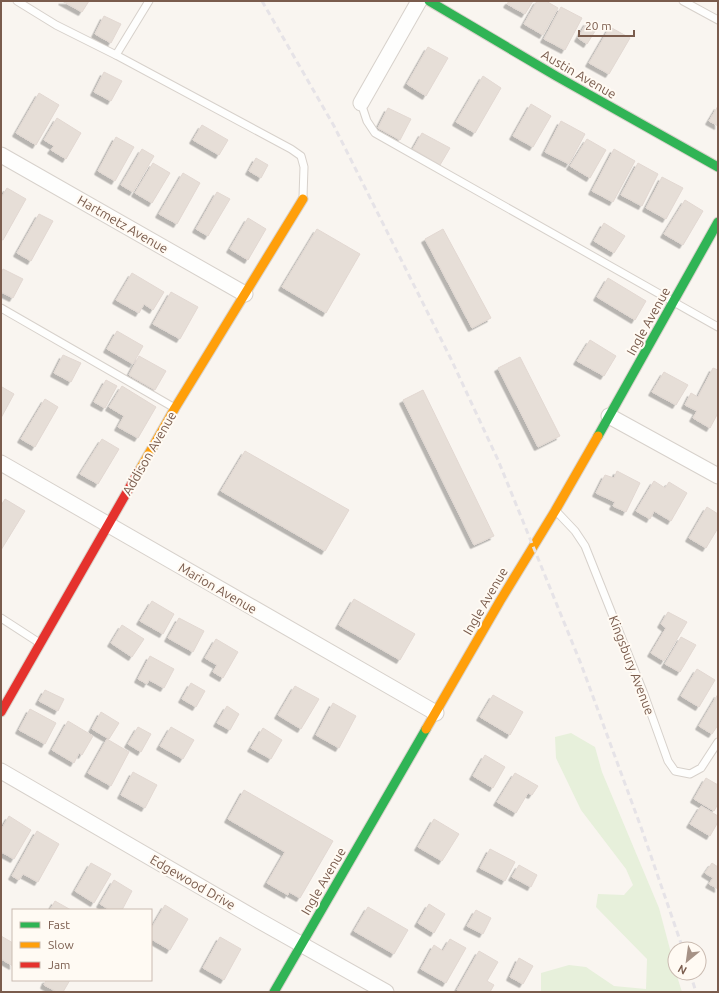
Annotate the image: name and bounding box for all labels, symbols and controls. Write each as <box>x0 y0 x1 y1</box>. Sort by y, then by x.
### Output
scale bar <box>579 12 634 38</box>
text: 20 m <box>585 19 612 32</box>
street label: Austin Avenue <box>539 47 619 101</box>
street label: Hartmetz Avenue <box>75 192 171 256</box>
street label: Ingle Avenue <box>624 285 672 357</box>
street label: Addison Avenue <box>119 409 179 497</box>
street label: Marion Avenue <box>176 560 260 616</box>
street label: Ingle Avenue <box>460 565 510 637</box>
street label: Kingsbury Avenue <box>607 613 657 717</box>
street label: Ingle Avenue <box>298 845 348 917</box>
street label: Edgewood Drive <box>148 852 238 912</box>
legend <box>12 909 152 981</box>
text: Fast <box>48 918 70 931</box>
text: Slow <box>48 938 74 951</box>
north arrow <box>667 941 707 981</box>
text: Jam <box>48 958 70 971</box>
text: N <box>676 963 689 977</box>

